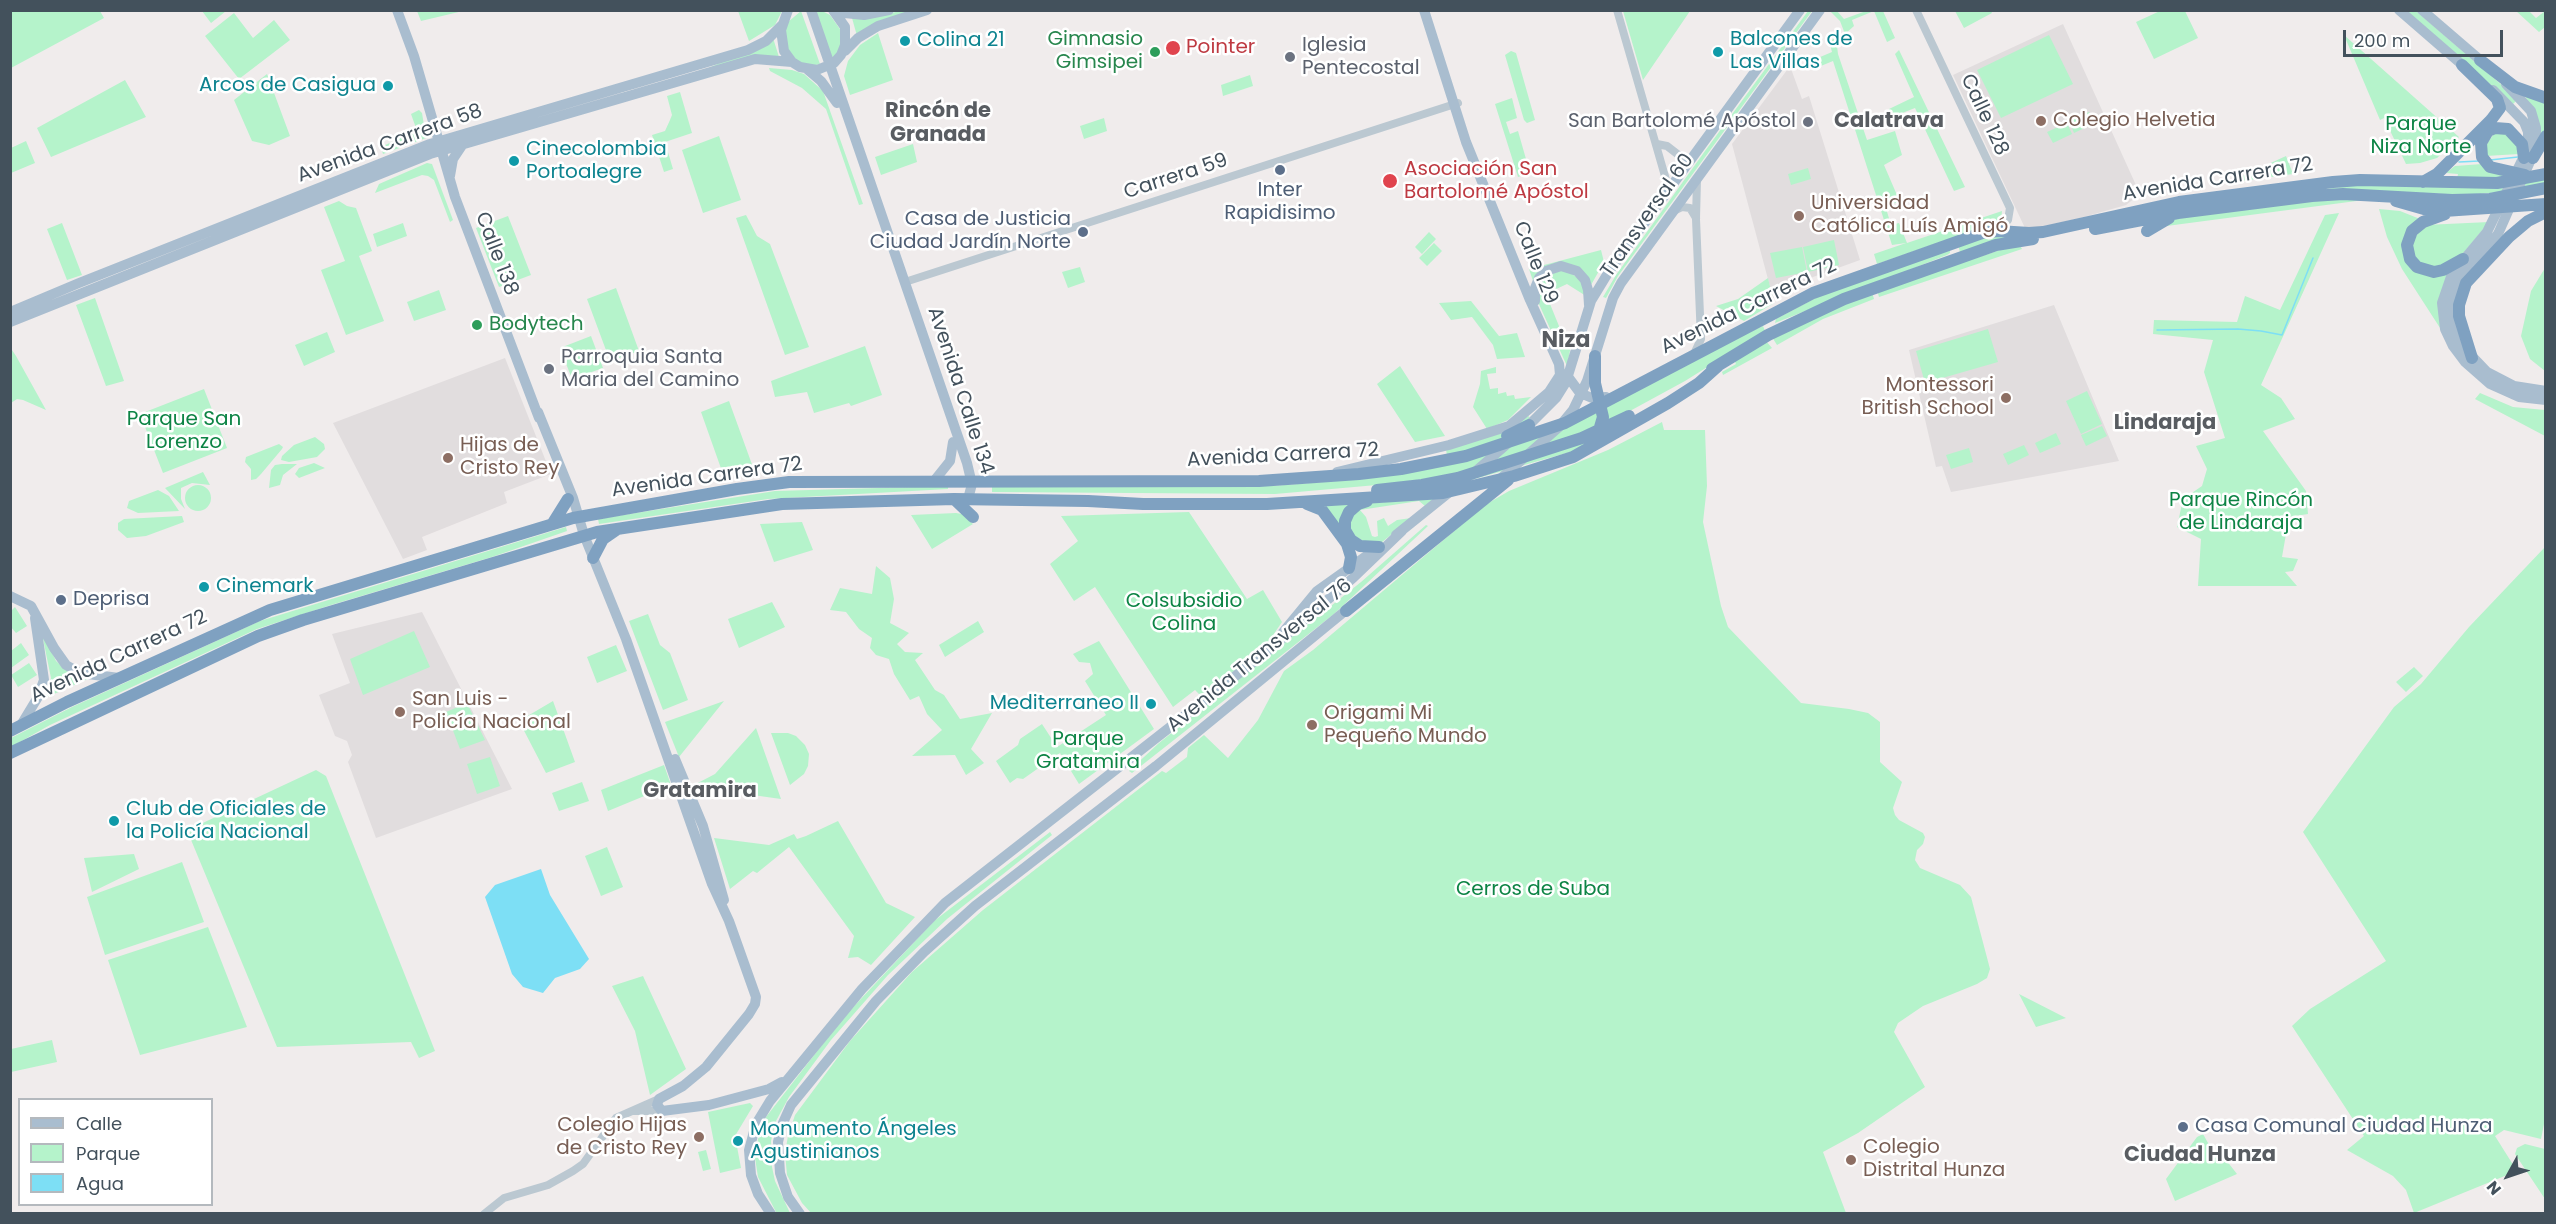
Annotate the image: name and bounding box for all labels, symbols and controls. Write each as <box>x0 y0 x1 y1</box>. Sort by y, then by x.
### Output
scale bar <box>2346 18 2506 56</box>
place label: Gimnasio Gimsipei <box>1047 28 1143 75</box>
place label: Balcones de Las Villas <box>1730 28 1853 75</box>
text: 200 m <box>2354 28 2410 53</box>
place label: Colina 21 <box>917 29 1005 53</box>
marker: Colina 21 <box>898 34 912 48</box>
place label: Iglesia Pentecostal <box>1302 34 1420 81</box>
place label: Pointer <box>1186 36 1255 60</box>
marker: Pointer <box>1164 39 1182 57</box>
marker: Gimnasio Gimsipei <box>1148 45 1162 59</box>
marker: Balcones de Las Villas <box>1711 45 1725 59</box>
marker: Iglesia Pentecostal <box>1283 50 1297 64</box>
street label: Calle 128 <box>1955 70 2013 160</box>
place label: Arcos de Casigua <box>199 74 376 98</box>
marker: Arcos de Casigua <box>381 79 395 93</box>
street label: Avenida Carrera 58 <box>294 99 486 189</box>
district label: Rincón de Granada <box>885 99 991 149</box>
district label: Calatrava <box>1834 109 1944 135</box>
place label: Colegio Helvetia <box>2053 109 2216 133</box>
place label: San Bartolomé Apóstol <box>1568 110 1796 134</box>
park label: Parque Niza Norte <box>2371 113 2471 160</box>
marker: Colegio Helvetia <box>2034 114 2048 128</box>
marker: San Bartolomé Apóstol <box>1801 115 1815 129</box>
place label: Cinecolombia Portoalegre <box>526 138 667 185</box>
street label: Carrera 59 <box>1121 149 1231 205</box>
street label: Transversal 60 <box>1596 149 1700 283</box>
street label: Avenida Carrera 72 <box>2121 153 2315 207</box>
marker: Cinecolombia Portoalegre <box>507 154 521 168</box>
place label: Asociación San Bartolomé Apóstol <box>1404 158 1589 205</box>
marker: Inter Rapidisimo <box>1273 163 1287 177</box>
marker: Asociación San Bartolomé Apóstol <box>1381 172 1399 190</box>
place label: Inter Rapidisimo <box>1224 179 1336 226</box>
place label: Universidad Católica Luís Amigó <box>1811 192 2008 239</box>
place label: Casa de Justicia Ciudad Jardín Norte <box>870 208 1071 255</box>
street label: Calle 138 <box>469 209 523 299</box>
marker: Universidad Católica Luís Amigó <box>1792 209 1806 223</box>
street label: Calle 129 <box>1508 218 1562 308</box>
marker: Casa de Justicia Ciudad Jardín Norte <box>1076 225 1090 239</box>
street label: Avenida Carrera 72 <box>1657 254 1841 360</box>
street label: Avenida Calle 134 <box>922 304 998 478</box>
place label: Bodytech <box>489 313 583 337</box>
marker: Bodytech <box>470 318 484 332</box>
district label: Niza <box>1542 328 1590 354</box>
place label: Parroquia Santa Maria del Camino <box>561 346 739 393</box>
marker: Parroquia Santa Maria del Camino <box>542 362 556 376</box>
place label: Montessori British School <box>1861 374 1994 421</box>
marker: Montessori British School <box>1999 391 2013 405</box>
park label: Parque San Lorenzo <box>127 408 241 455</box>
district label: Lindaraja <box>2114 411 2216 437</box>
place label: Hijas de Cristo Rey <box>460 434 559 481</box>
street label: Avenida Carrera 72 <box>1186 439 1380 473</box>
marker: Hijas de Cristo Rey <box>441 451 455 465</box>
street label: Avenida Carrera 72 <box>610 453 804 503</box>
park label: Parque Rincón de Lindaraja <box>2169 489 2313 536</box>
street label: Avenida Transversal 76 <box>1163 574 1357 738</box>
place label: Cinemark <box>216 575 313 599</box>
marker: Cinemark <box>197 580 211 594</box>
place label: Deprisa <box>73 588 149 612</box>
park label: Colsubsidio Colina <box>1126 590 1242 637</box>
marker: Deprisa <box>54 593 68 607</box>
street label: Avenida Carrera 72 <box>27 606 211 708</box>
place label: San Luis - Policía Nacional <box>412 688 571 735</box>
place label: Mediterraneo II <box>990 692 1139 716</box>
marker: Mediterraneo II <box>1144 697 1158 711</box>
place label: Origami Mi Pequeño Mundo <box>1324 702 1487 749</box>
marker: San Luis - Policía Nacional <box>393 705 407 719</box>
marker: Origami Mi Pequeño Mundo <box>1305 718 1319 732</box>
park label: Parque Gratamira <box>1036 728 1140 775</box>
district label: Gratamira <box>643 779 757 805</box>
place label: Club de Oficiales de la Policía Nacional <box>126 798 326 845</box>
marker: Club de Oficiales de la Policía Nacional <box>107 814 121 828</box>
park label: Cerros de Suba <box>1456 878 1610 902</box>
legend <box>18 1098 213 1206</box>
text: Calle <box>76 1111 122 1136</box>
place label: Colegio Hijas de Cristo Rey <box>556 1114 687 1161</box>
place label: Casa Comunal Ciudad Hunza <box>2195 1115 2493 1139</box>
place label: Monumento Ángeles Agustinianos <box>750 1118 957 1165</box>
marker: Casa Comunal Ciudad Hunza <box>2176 1120 2190 1134</box>
marker: Colegio Hijas de Cristo Rey <box>692 1130 706 1144</box>
marker: Monumento Ángeles Agustinianos <box>731 1134 745 1148</box>
place label: Colegio Distrital Hunza <box>1863 1136 2005 1183</box>
text: Parque <box>76 1141 140 1166</box>
district label: Ciudad Hunza <box>2124 1143 2276 1169</box>
north arrow <box>2478 1146 2538 1206</box>
marker: Colegio Distrital Hunza <box>1844 1153 1858 1167</box>
text: Agua <box>76 1171 124 1196</box>
text: N <box>2481 1176 2507 1200</box>

